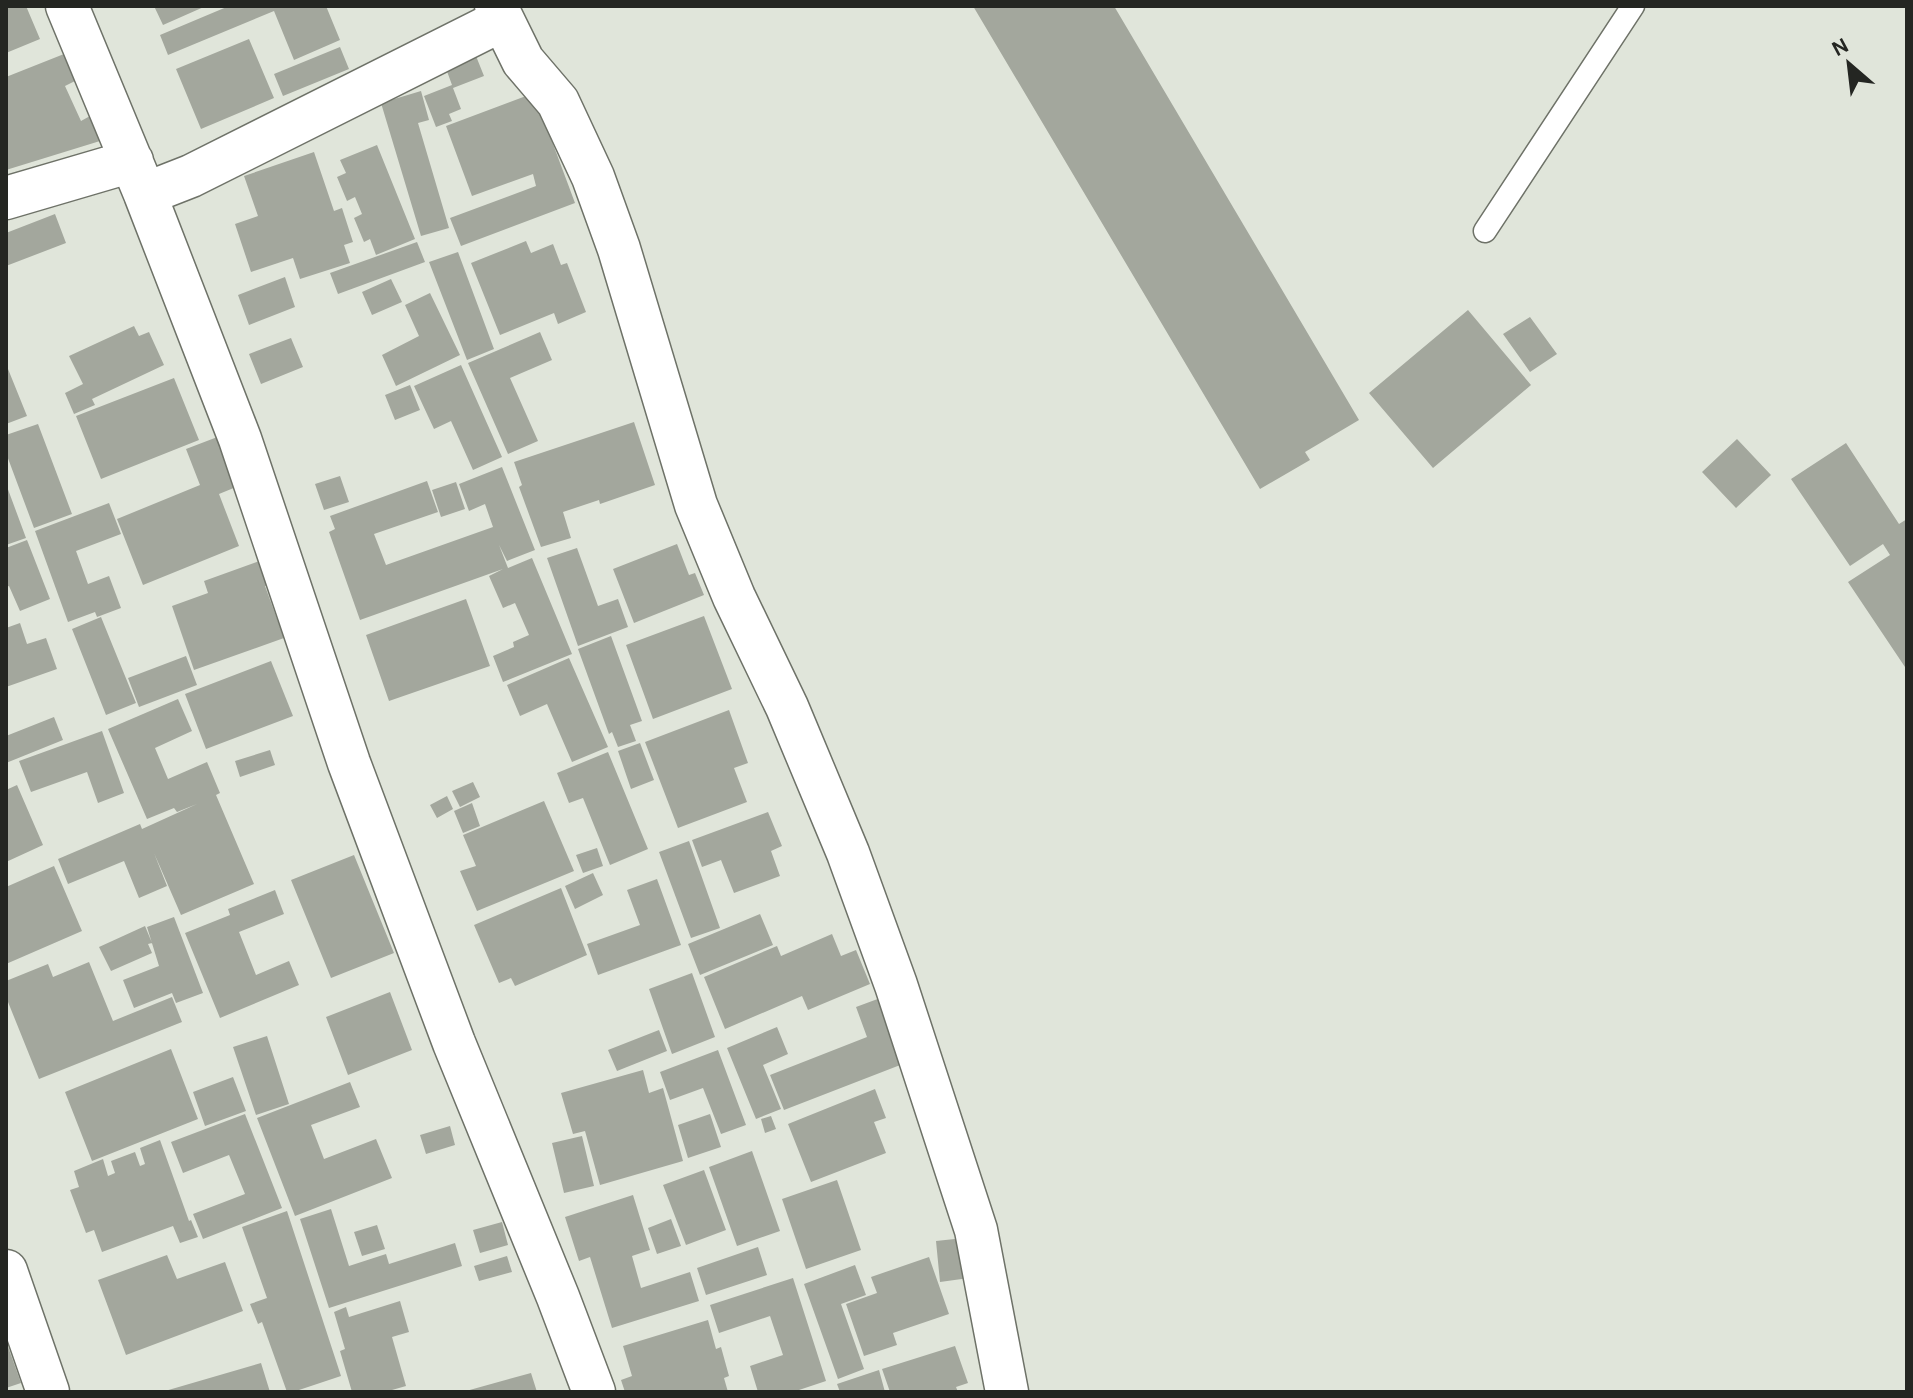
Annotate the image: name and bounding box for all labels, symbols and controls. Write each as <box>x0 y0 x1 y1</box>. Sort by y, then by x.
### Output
north arrow <box>1809 24 1889 104</box>
text: N <box>1827 32 1853 62</box>

